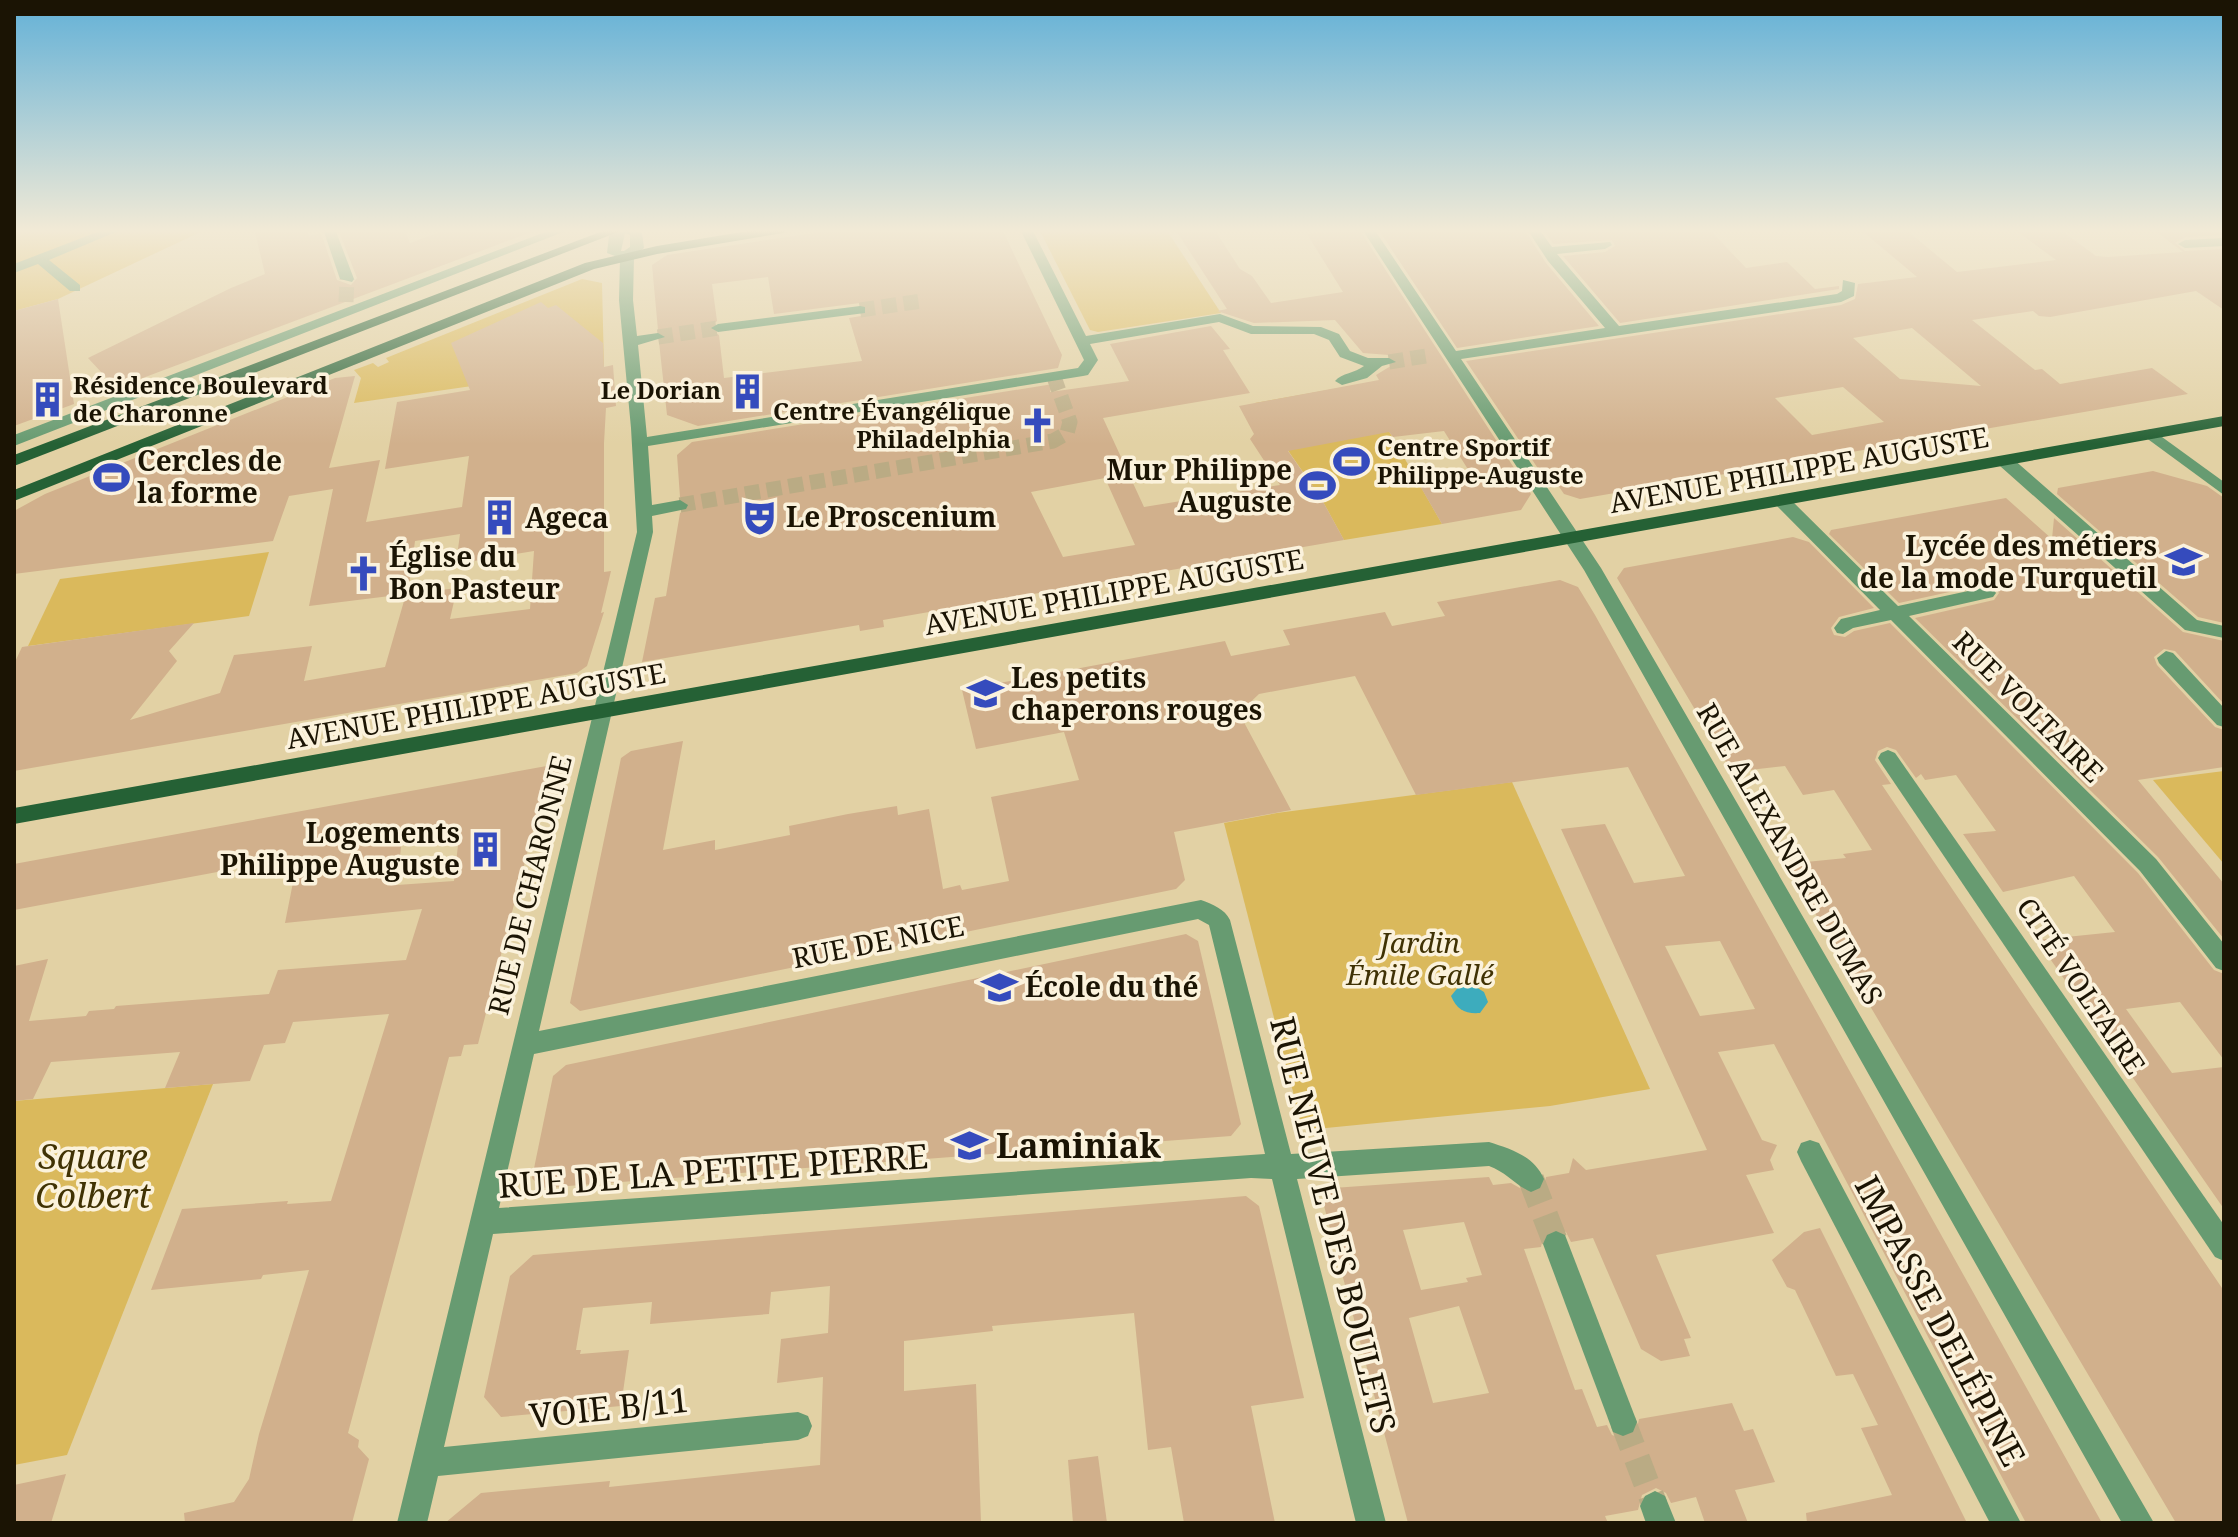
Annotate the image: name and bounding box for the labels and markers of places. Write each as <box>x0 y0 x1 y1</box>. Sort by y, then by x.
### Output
place label: Résidence Boulevard de Charonne <box>73 368 328 429</box>
building icon: Le Dorian <box>728 372 766 410</box>
place label: Le Dorian <box>601 373 721 406</box>
building icon: Résidence Boulevard de Charonne <box>28 381 66 419</box>
place label: Centre Évangélique Philadelphia <box>773 394 1011 455</box>
church icon: Centre Évangélique Philadelphia <box>1018 407 1056 445</box>
place label: Centre Sportif Philippe-Auguste <box>1377 430 1584 491</box>
place label: Cercles de la forme <box>137 441 282 511</box>
sports icon: Centre Sportif Philippe-Auguste <box>1332 443 1370 481</box>
place label: Mur Philippe Auguste <box>1106 450 1292 520</box>
sports icon: Cercles de la forme <box>92 458 130 496</box>
sports icon: Mur Philippe Auguste <box>1299 467 1337 505</box>
place label: Le Proscenium <box>786 497 996 535</box>
place label: Ageca <box>525 498 609 536</box>
theatre icon: Le Proscenium <box>741 498 779 536</box>
building icon: Ageca <box>480 499 518 537</box>
place label: Lycée des métiers de la mode Turquetil <box>1860 526 2157 596</box>
place label: Église du Bon Pasteur <box>389 537 560 607</box>
school or university icon: Lycée des métiers de la mode Turquetil <box>2164 543 2202 581</box>
church icon: Église du Bon Pasteur <box>344 554 382 592</box>
place label: Les petits chaperons rouges <box>1011 658 1262 728</box>
school or university icon: Les petits chaperons rouges <box>966 675 1004 713</box>
place label: Logements Philippe Auguste <box>220 813 460 883</box>
building icon: Logements Philippe Auguste <box>467 830 505 868</box>
place label: École du thé <box>1025 967 1199 1005</box>
school or university icon: École du thé <box>980 968 1018 1006</box>
place label: Laminiak <box>996 1122 1161 1168</box>
school or university icon: Laminiak <box>951 1127 989 1165</box>

